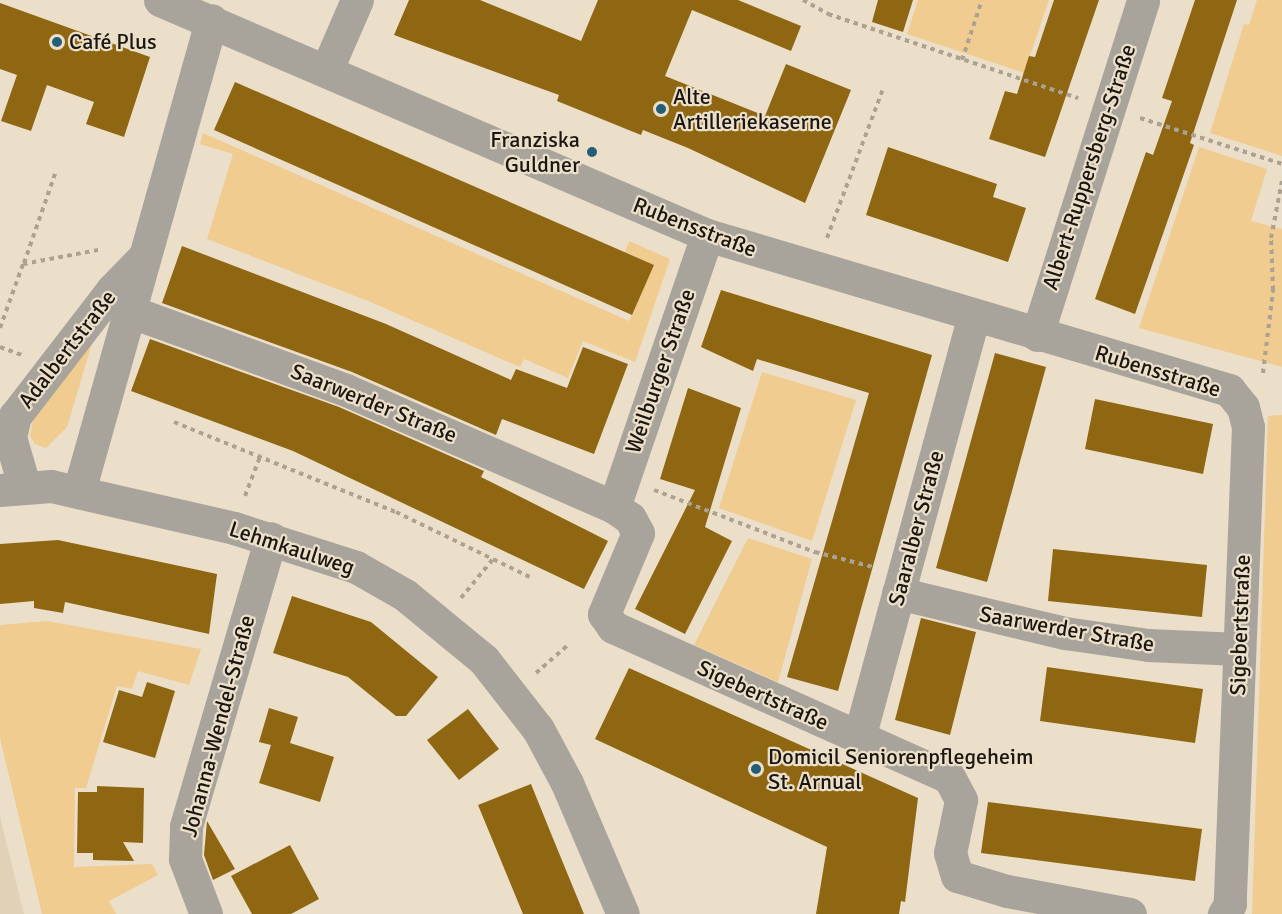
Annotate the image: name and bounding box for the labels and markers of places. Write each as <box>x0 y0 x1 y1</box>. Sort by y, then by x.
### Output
place label: Café Plus <box>69 29 157 55</box>
marker: Café Plus <box>50 35 64 49</box>
place label: Alte Artilleriekaserne <box>673 83 832 134</box>
marker: Alte Artilleriekaserne <box>654 102 668 116</box>
place label: Franziska Guldner <box>490 126 580 178</box>
marker: Franziska Guldner <box>585 145 599 159</box>
place label: Domicil Seniorenpflegeheim St. Arnual <box>768 743 1034 794</box>
marker: Domicil Seniorenpflegeheim St. Arnual <box>749 762 763 776</box>

